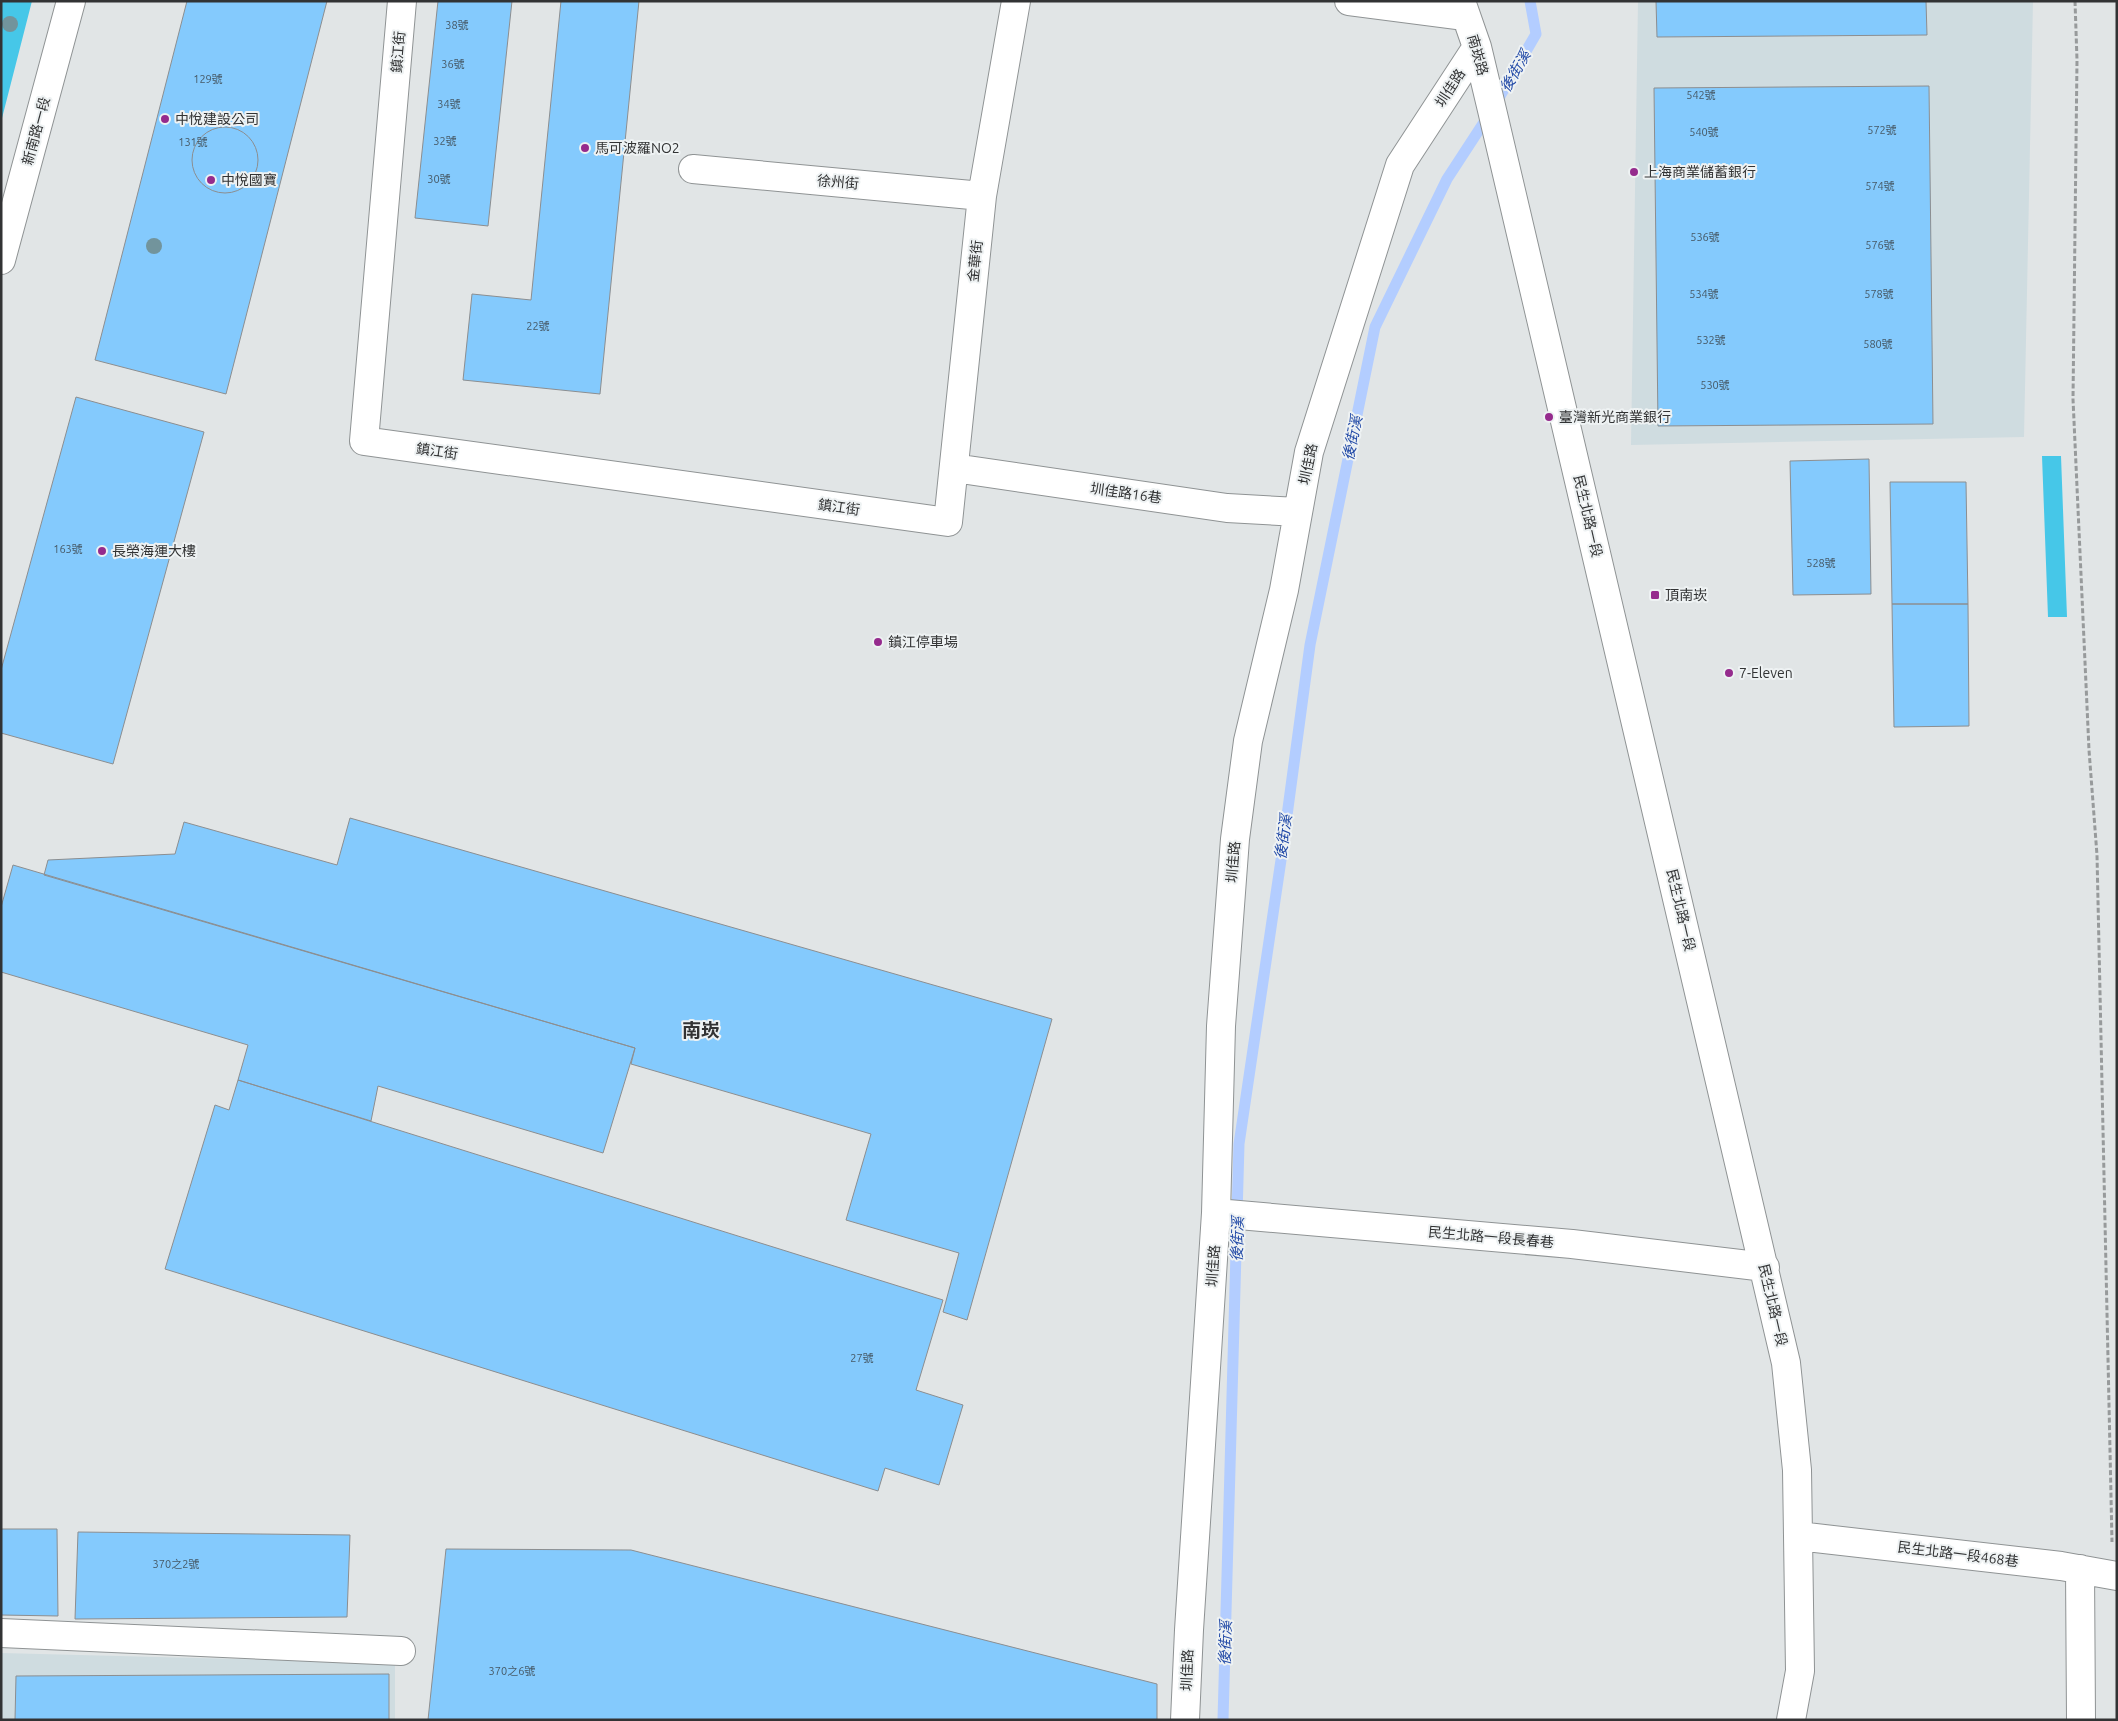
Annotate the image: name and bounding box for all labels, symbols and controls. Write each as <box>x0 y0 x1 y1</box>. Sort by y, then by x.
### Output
house number: 38號 <box>445 19 469 31</box>
street label: 鎮江街 <box>388 30 408 74</box>
street label: 南崁路 <box>1465 33 1491 77</box>
water label: 後街溪 <box>1496 46 1535 95</box>
house number: 36號 <box>441 58 465 70</box>
street label: 圳佳路 <box>1432 66 1468 110</box>
house number: 129號 <box>193 73 223 85</box>
house number: 542號 <box>1686 89 1716 101</box>
street label: 新南路一段 <box>19 95 53 167</box>
house number: 34號 <box>437 98 461 110</box>
place label: 中悅建設公司 <box>175 111 259 127</box>
marker: 中悅建設公司 <box>159 113 171 125</box>
house number: 572號 <box>1867 124 1897 136</box>
house number: 540號 <box>1689 126 1719 138</box>
house number: 32號 <box>433 135 457 147</box>
house number: 131號 <box>178 136 208 148</box>
place label: 馬可波羅NO2 <box>595 140 680 156</box>
marker: 馬可波羅NO2 <box>579 142 591 154</box>
place label: 上海商業儲蓄銀行 <box>1644 164 1756 180</box>
marker: 上海商業儲蓄銀行 <box>1628 166 1640 178</box>
place label: 中悅國寶 <box>221 172 277 188</box>
street label: 徐州街 <box>816 172 860 192</box>
house number: 30號 <box>427 173 451 185</box>
marker: 中悅國寶 <box>205 174 217 186</box>
house number: 574號 <box>1865 180 1895 192</box>
house number: 536號 <box>1690 231 1720 243</box>
street label: 金華街 <box>965 239 985 283</box>
house number: 576號 <box>1865 239 1895 251</box>
house number: 534號 <box>1689 288 1719 300</box>
house number: 578號 <box>1864 288 1894 300</box>
house number: 22號 <box>526 320 550 332</box>
house number: 532號 <box>1696 334 1726 346</box>
house number: 580號 <box>1863 338 1893 350</box>
house number: 530號 <box>1700 379 1730 391</box>
place label: 臺灣新光商業銀行 <box>1559 409 1671 425</box>
marker: 臺灣新光商業銀行 <box>1543 411 1555 423</box>
water label: 後街溪 <box>1339 412 1365 462</box>
street label: 鎮江街 <box>415 440 459 462</box>
street label: 圳佳路 <box>1296 442 1320 486</box>
street label: 民生北路一段 <box>1571 473 1605 559</box>
street label: 圳佳路16巷 <box>1089 480 1163 506</box>
street label: 鎮江街 <box>817 496 861 518</box>
house number: 163號 <box>53 543 83 555</box>
place label: 長榮海運大樓 <box>112 543 196 559</box>
marker: 長榮海運大樓 <box>96 545 108 557</box>
house number: 528號 <box>1806 557 1836 569</box>
place label: 頂南崁 <box>1665 587 1707 603</box>
marker: 頂南崁 <box>1649 589 1661 601</box>
place label: 鎮江停車場 <box>888 634 958 650</box>
marker: 鎮江停車場 <box>872 636 884 648</box>
place label: 7-Eleven <box>1739 665 1793 681</box>
marker: 7-Eleven <box>1723 667 1735 679</box>
water label: 後街溪 <box>1271 812 1295 860</box>
street label: 圳佳路 <box>1223 840 1243 884</box>
street label: 民生北路一段 <box>1664 867 1698 953</box>
district label: 南崁 <box>682 1019 720 1041</box>
water label: 後街溪 <box>1228 1214 1246 1262</box>
street label: 民生北路一段長春巷 <box>1428 1224 1554 1250</box>
street label: 圳佳路 <box>1204 1244 1222 1288</box>
street label: 民生北路一段 <box>1756 1262 1790 1348</box>
house number: 27號 <box>850 1352 874 1364</box>
street label: 民生北路一段468巷 <box>1897 1539 2019 1569</box>
house number: 370之2號 <box>153 1558 199 1570</box>
water label: 後街溪 <box>1216 1618 1234 1666</box>
street label: 圳佳路 <box>1178 1649 1196 1691</box>
house number: 370之6號 <box>489 1665 535 1677</box>

